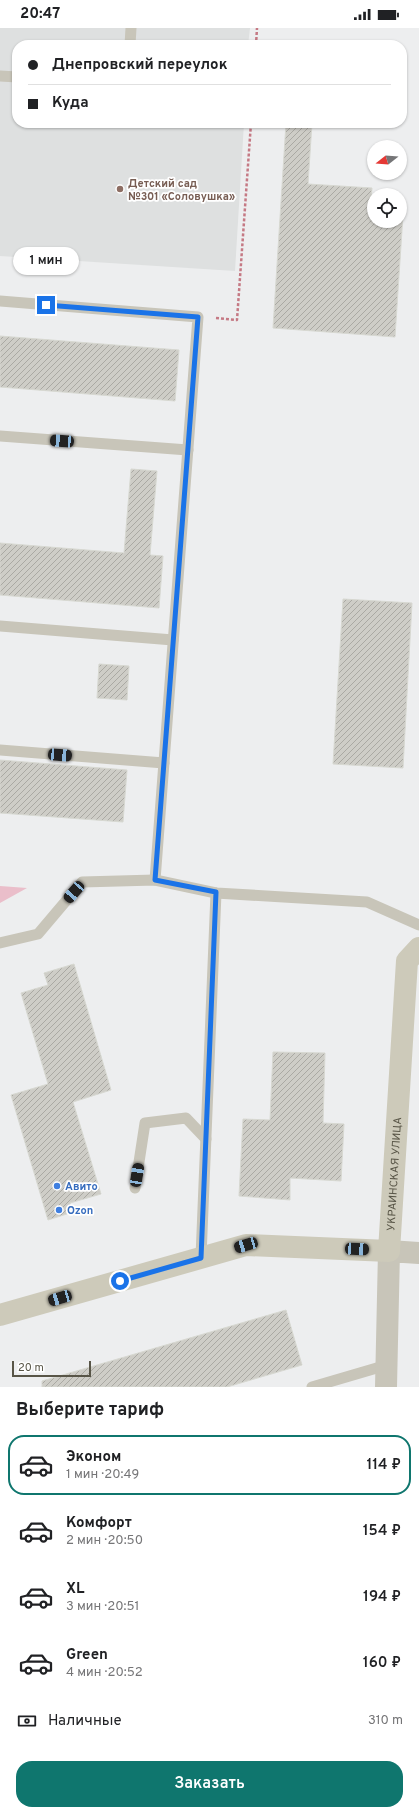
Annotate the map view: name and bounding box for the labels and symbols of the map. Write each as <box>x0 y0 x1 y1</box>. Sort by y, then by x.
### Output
north arrow <box>367 140 407 180</box>
place label: Детский сад №301 «Соловушка» <box>128 177 235 204</box>
marker: Детский сад №301 «Соловушка» <box>115 184 125 194</box>
callout: 1 мин <box>13 247 79 275</box>
route end <box>37 296 55 314</box>
car <box>50 434 74 448</box>
car <box>48 748 72 762</box>
car <box>62 879 86 905</box>
street label: УКРАИНСКАЯ УЛИЦА <box>384 1117 405 1232</box>
car <box>129 1162 145 1188</box>
place label: Авито <box>65 1180 98 1194</box>
marker: Авито <box>52 1181 62 1191</box>
place label: Ozon <box>67 1204 93 1218</box>
marker: Ozon <box>54 1205 64 1215</box>
car <box>233 1236 259 1254</box>
car <box>345 1242 369 1256</box>
route start <box>111 1272 129 1290</box>
car <box>47 1289 73 1307</box>
scale bar <box>12 1359 91 1378</box>

